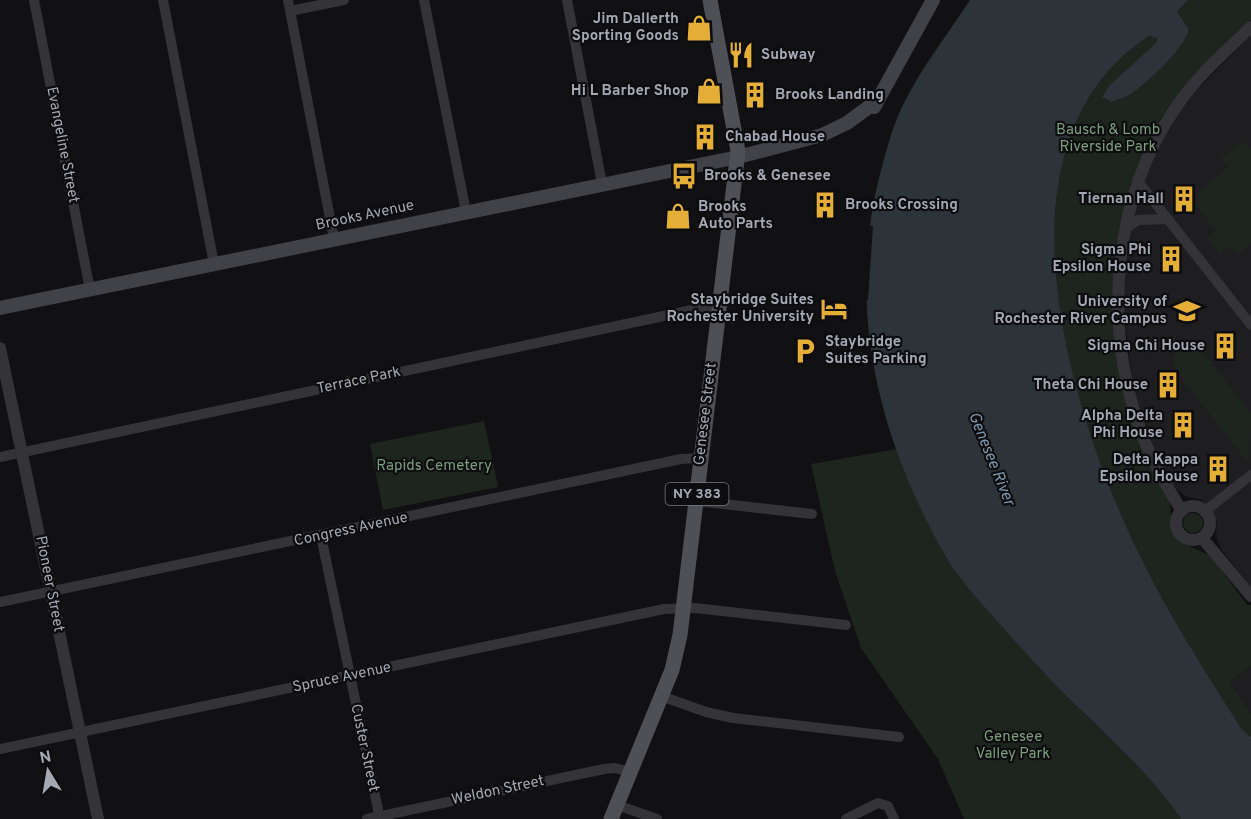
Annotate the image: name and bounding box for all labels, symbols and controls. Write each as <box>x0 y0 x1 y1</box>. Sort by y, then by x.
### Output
place label: Jim Dallerth Sporting Goods <box>572 10 679 46</box>
shop icon: Jim Dallerth Sporting Goods <box>684 13 714 43</box>
restaurant icon: Subway <box>726 40 756 70</box>
place label: Subway <box>761 46 816 65</box>
shop icon: Hi L Barber Shop <box>694 76 724 106</box>
building icon: Brooks Landing <box>740 80 770 110</box>
place label: Hi L Barber Shop <box>571 82 689 101</box>
street label: Evangeline Street <box>41 85 83 205</box>
place label: Brooks Landing <box>775 86 884 105</box>
park label: Bausch & Lomb Riverside Park <box>1056 121 1160 157</box>
building icon: Chabad House <box>690 122 720 152</box>
place label: Chabad House <box>725 128 825 147</box>
bus stop icon: Brooks & Genesee <box>669 161 699 191</box>
place label: Brooks & Genesee <box>704 167 831 186</box>
building icon: Tiernan Hall <box>1169 184 1199 214</box>
building icon: Brooks Crossing <box>810 190 840 220</box>
place label: Tiernan Hall <box>1078 190 1164 209</box>
street label: Brooks Avenue <box>314 196 416 236</box>
place label: Brooks Crossing <box>845 196 958 215</box>
place label: Brooks Auto Parts <box>698 198 773 234</box>
shop icon: Brooks Auto Parts <box>663 201 693 231</box>
place label: Sigma Phi Epsilon House <box>1052 241 1151 277</box>
building icon: Sigma Phi Epsilon House <box>1156 244 1186 274</box>
place label: Staybridge Suites Rochester University <box>667 291 814 327</box>
place label: University of Rochester River Campus <box>995 293 1168 329</box>
hotel icon: Staybridge Suites Rochester University <box>819 294 849 324</box>
school or university icon: University of Rochester River Campus <box>1172 296 1202 326</box>
building icon: Sigma Chi House <box>1210 331 1240 361</box>
place label: Staybridge Suites Parking <box>825 333 927 369</box>
parking icon: Staybridge Suites Parking <box>790 336 820 366</box>
place label: Sigma Chi House <box>1087 337 1205 356</box>
street label: Genesee Street <box>690 362 722 466</box>
street label: Terrace Park <box>315 363 403 399</box>
building icon: Theta Chi House <box>1153 370 1183 400</box>
place label: Theta Chi House <box>1034 376 1148 395</box>
place label: Alpha Delta Phi House <box>1081 407 1163 443</box>
water label: Genesee River <box>963 409 1020 511</box>
building icon: Alpha Delta Phi House <box>1168 410 1198 440</box>
place label: Delta Kappa Epsilon House <box>1099 451 1198 487</box>
building icon: Delta Kappa Epsilon House <box>1203 454 1233 484</box>
park label: Rapids Cemetery <box>376 457 492 476</box>
road number: NY 383 <box>666 483 728 505</box>
street label: Congress Avenue <box>292 509 410 551</box>
street label: Pioneer Street <box>30 534 68 634</box>
street label: Spruce Avenue <box>291 658 393 698</box>
street label: Custer Street <box>345 702 383 794</box>
park label: Genesee Valley Park <box>976 728 1050 764</box>
north arrow <box>18 741 78 801</box>
text: N <box>38 747 53 769</box>
street label: Weldon Street <box>450 772 546 810</box>

